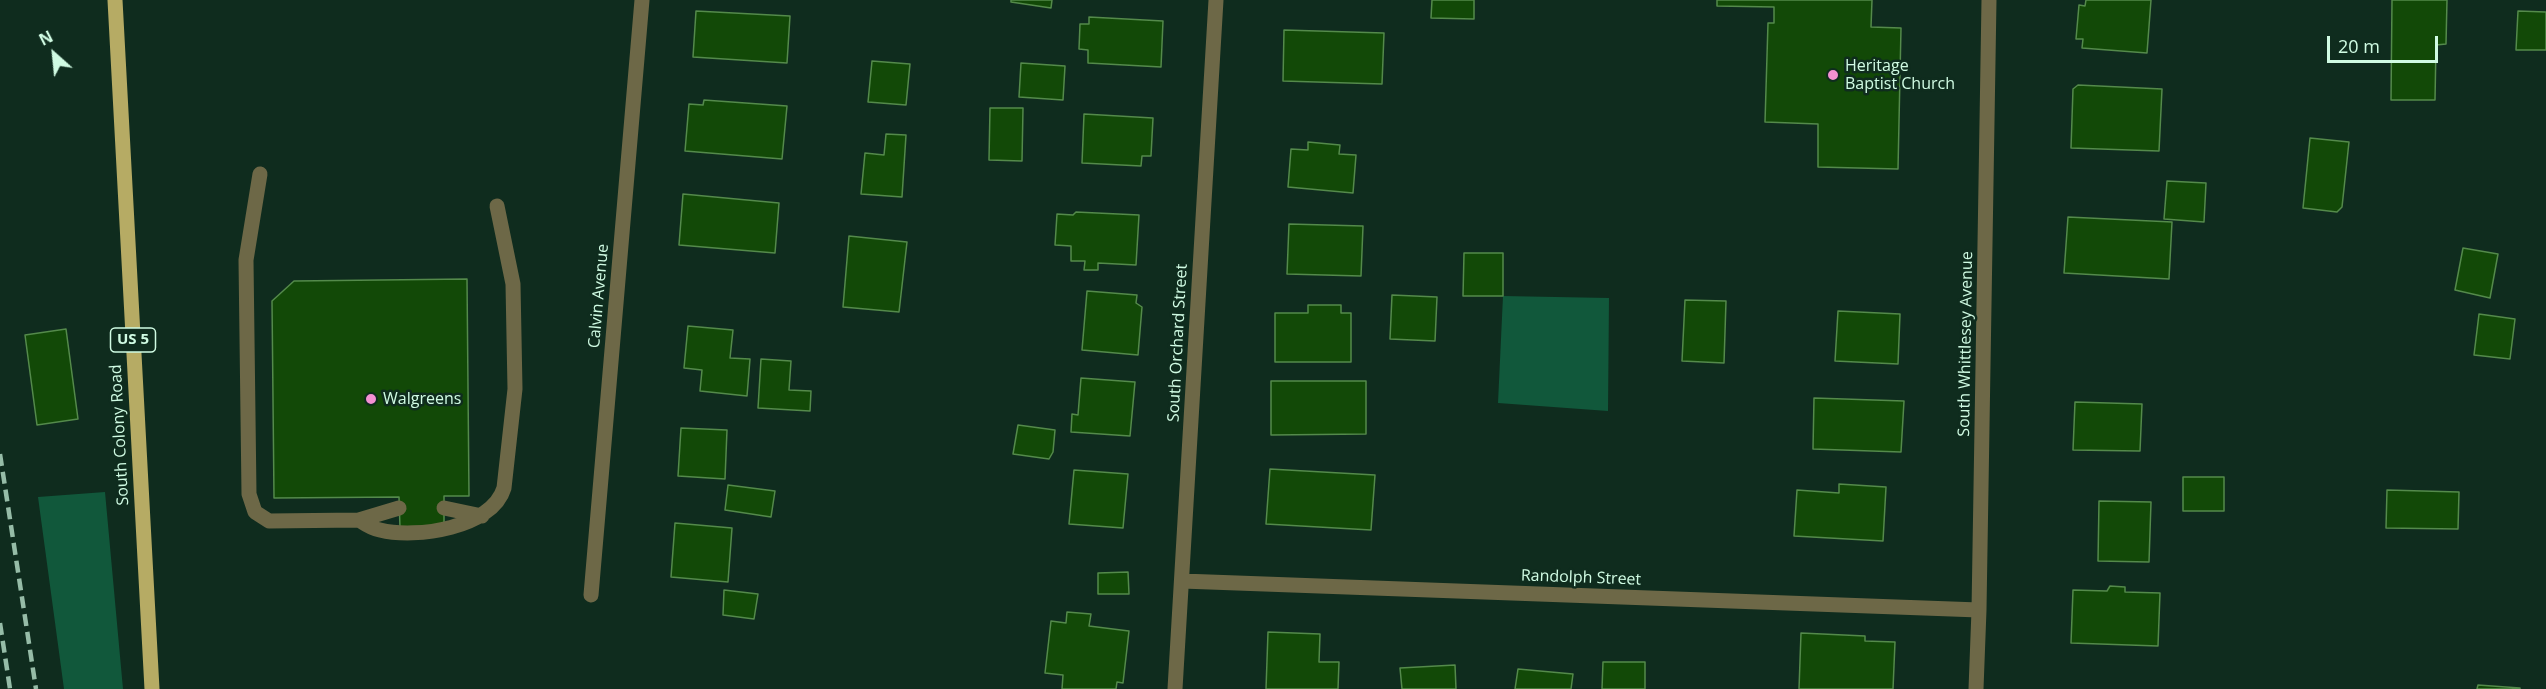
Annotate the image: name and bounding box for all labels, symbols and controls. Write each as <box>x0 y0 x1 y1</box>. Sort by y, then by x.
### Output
north arrow <box>24 24 84 84</box>
scale bar <box>2330 24 2441 62</box>
text: N <box>35 25 57 51</box>
text: 20 m <box>2338 34 2380 58</box>
place label: Heritage Baptist Church <box>1845 56 1955 94</box>
marker: Heritage Baptist Church <box>1826 68 1840 82</box>
street label: Calvin Avenue <box>585 243 613 349</box>
street label: South Whittlesey Avenue <box>1955 251 1977 437</box>
street label: South Orchard Street <box>1164 263 1192 423</box>
road number: US 5 <box>110 328 156 352</box>
street label: South Colony Road <box>107 364 133 506</box>
place label: Walgreens <box>383 389 461 409</box>
marker: Walgreens <box>364 392 378 406</box>
street label: Randolph Street <box>1520 566 1642 590</box>

